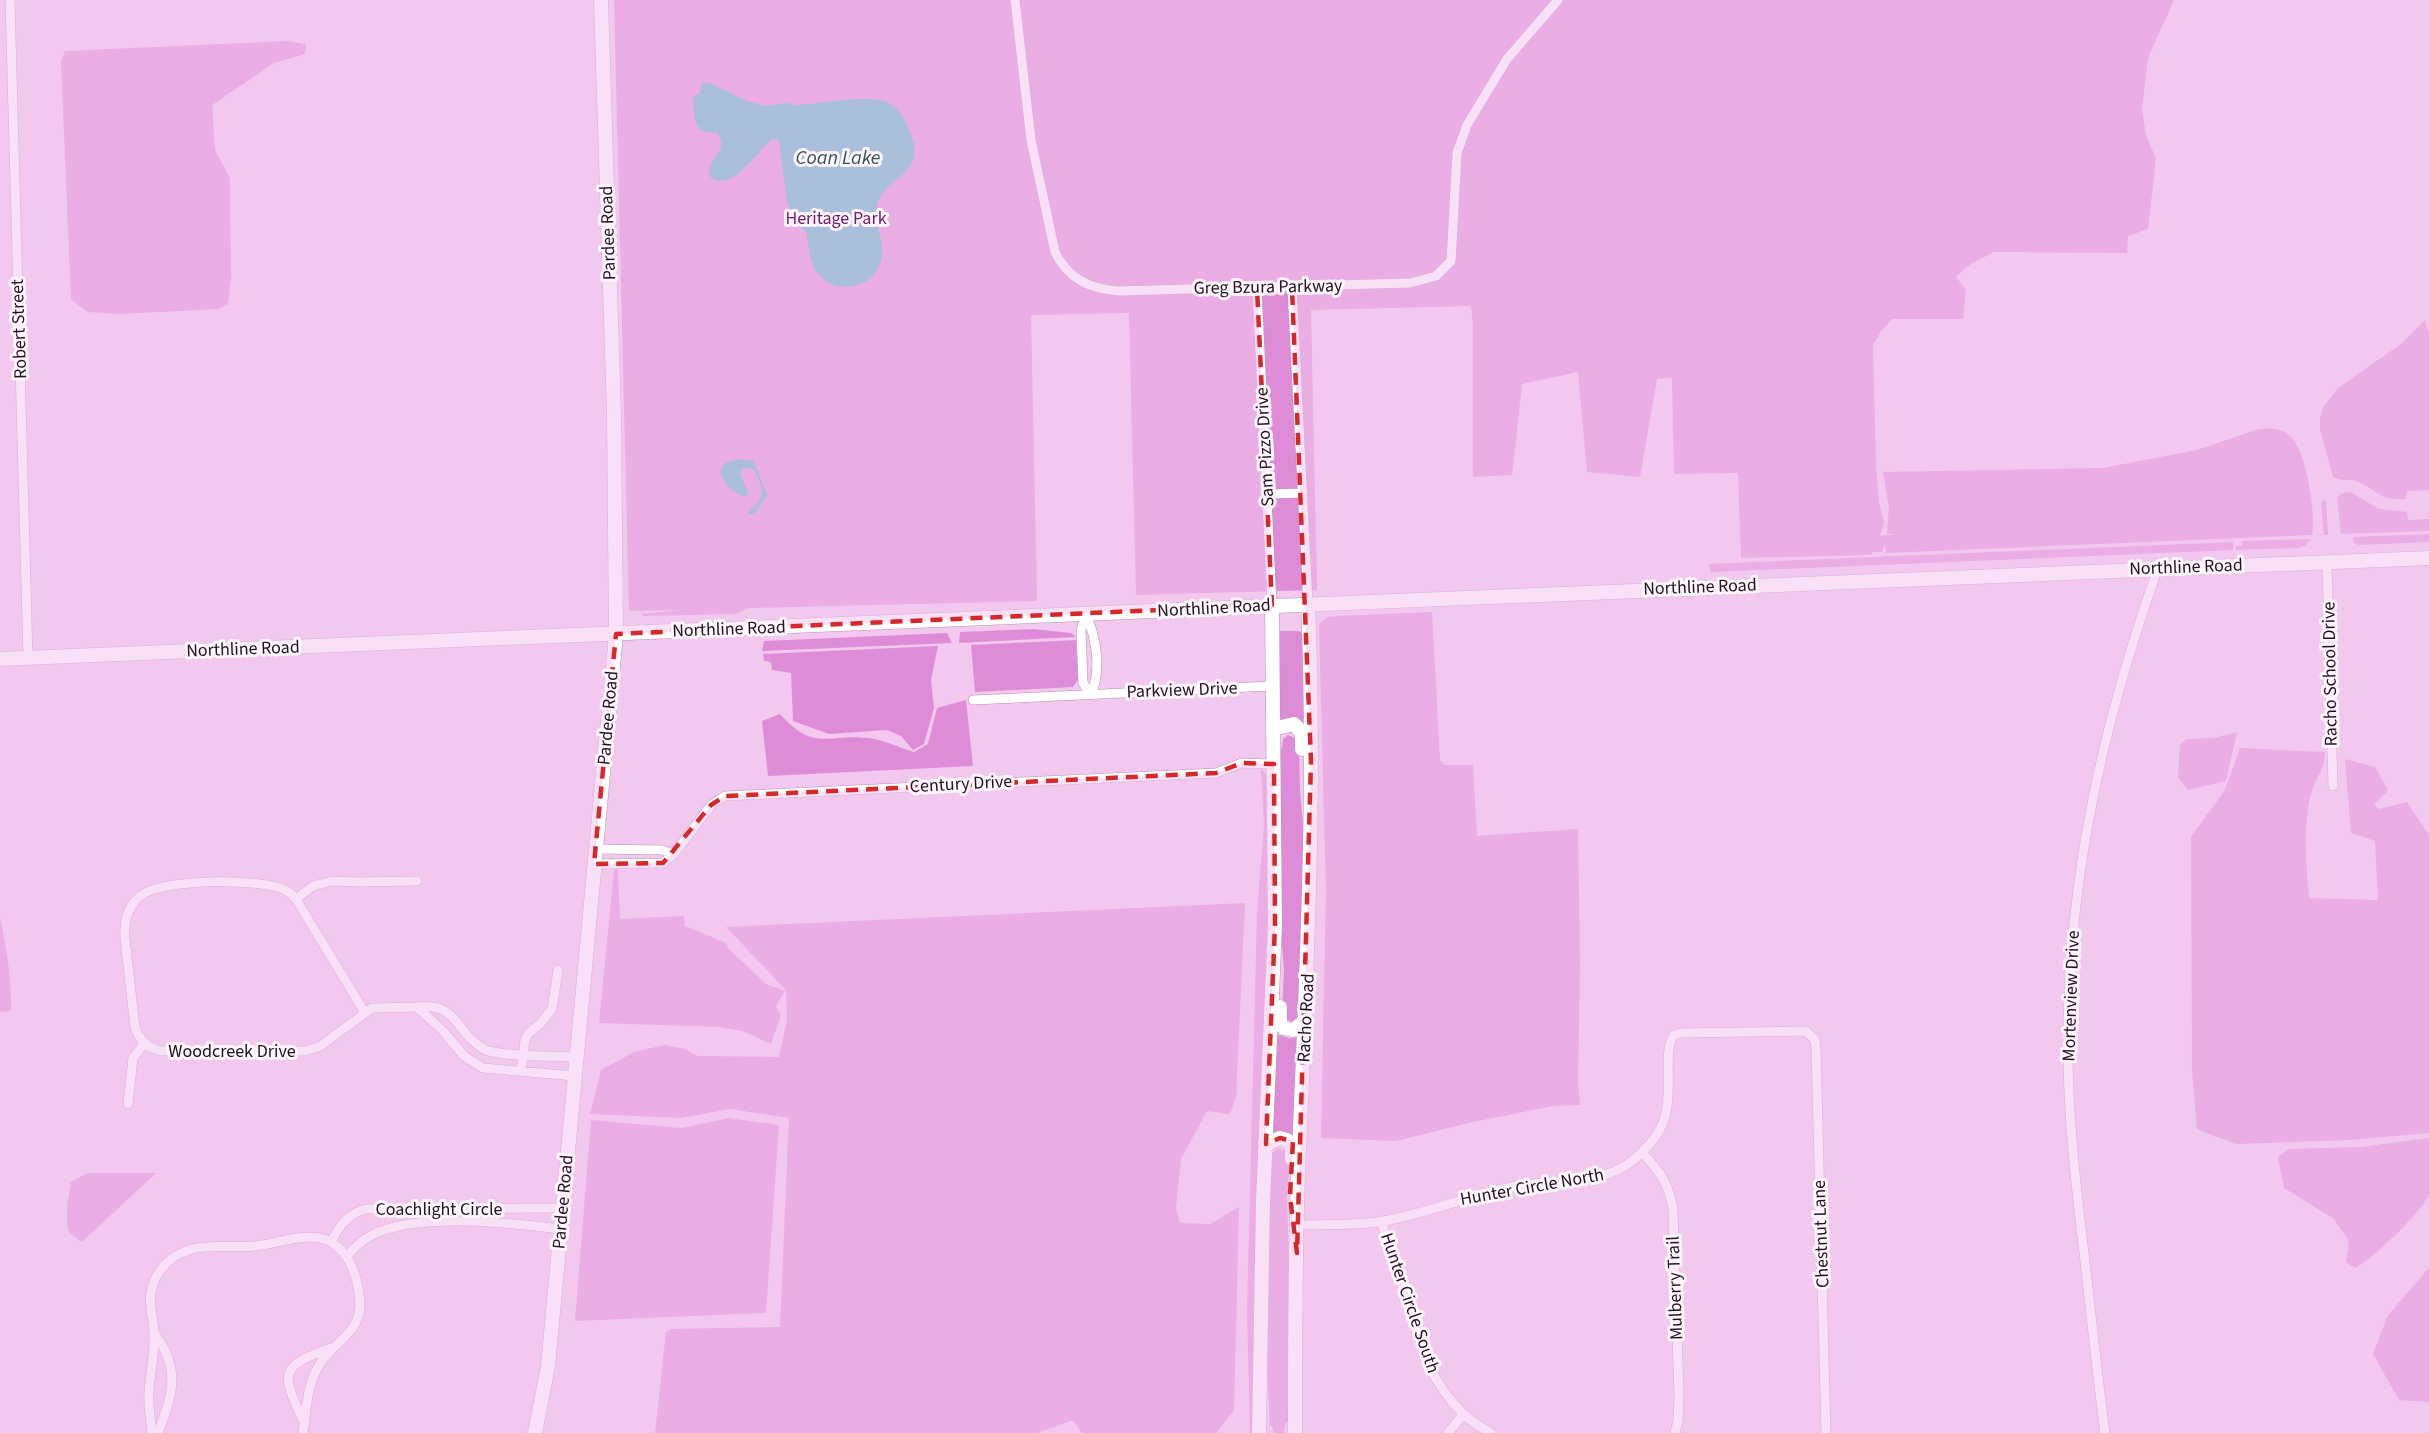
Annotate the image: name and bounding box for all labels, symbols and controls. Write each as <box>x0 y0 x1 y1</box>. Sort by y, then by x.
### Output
water label: Coan Lake <box>796 144 880 172</box>
street label: Pardee Road <box>594 185 622 281</box>
park label: Heritage Park <box>785 206 887 231</box>
street label: Greg Bzura Parkway <box>1193 273 1343 301</box>
street label: Robert Street <box>5 279 33 379</box>
street label: Sam Pizzo Drive <box>1249 387 1281 507</box>
street label: Northline Road <box>2129 553 2243 581</box>
street label: Northline Road <box>1643 573 1757 601</box>
street label: Northline Road <box>1157 593 1271 623</box>
street label: Racho School Drive <box>2316 601 2344 747</box>
street label: Northline Road <box>672 615 786 643</box>
street label: Northline Road <box>186 635 300 663</box>
street label: Pardee Road <box>591 670 625 766</box>
street label: Parkview Drive <box>1126 676 1238 704</box>
street label: Century Drive <box>909 769 1013 799</box>
street label: Mortenview Drive <box>2056 930 2086 1062</box>
street label: Racho Road <box>1291 973 1321 1063</box>
street label: Woodcreek Drive <box>168 1039 296 1064</box>
street label: Pardee Road <box>546 1154 580 1250</box>
street label: Hunter Circle North <box>1458 1162 1606 1212</box>
street label: Chestnut Lane <box>1807 1179 1835 1288</box>
street label: Coachlight Circle <box>376 1197 503 1222</box>
street label: Hunter Circle South <box>1374 1229 1446 1377</box>
street label: Mulberry Trail <box>1661 1236 1689 1340</box>

